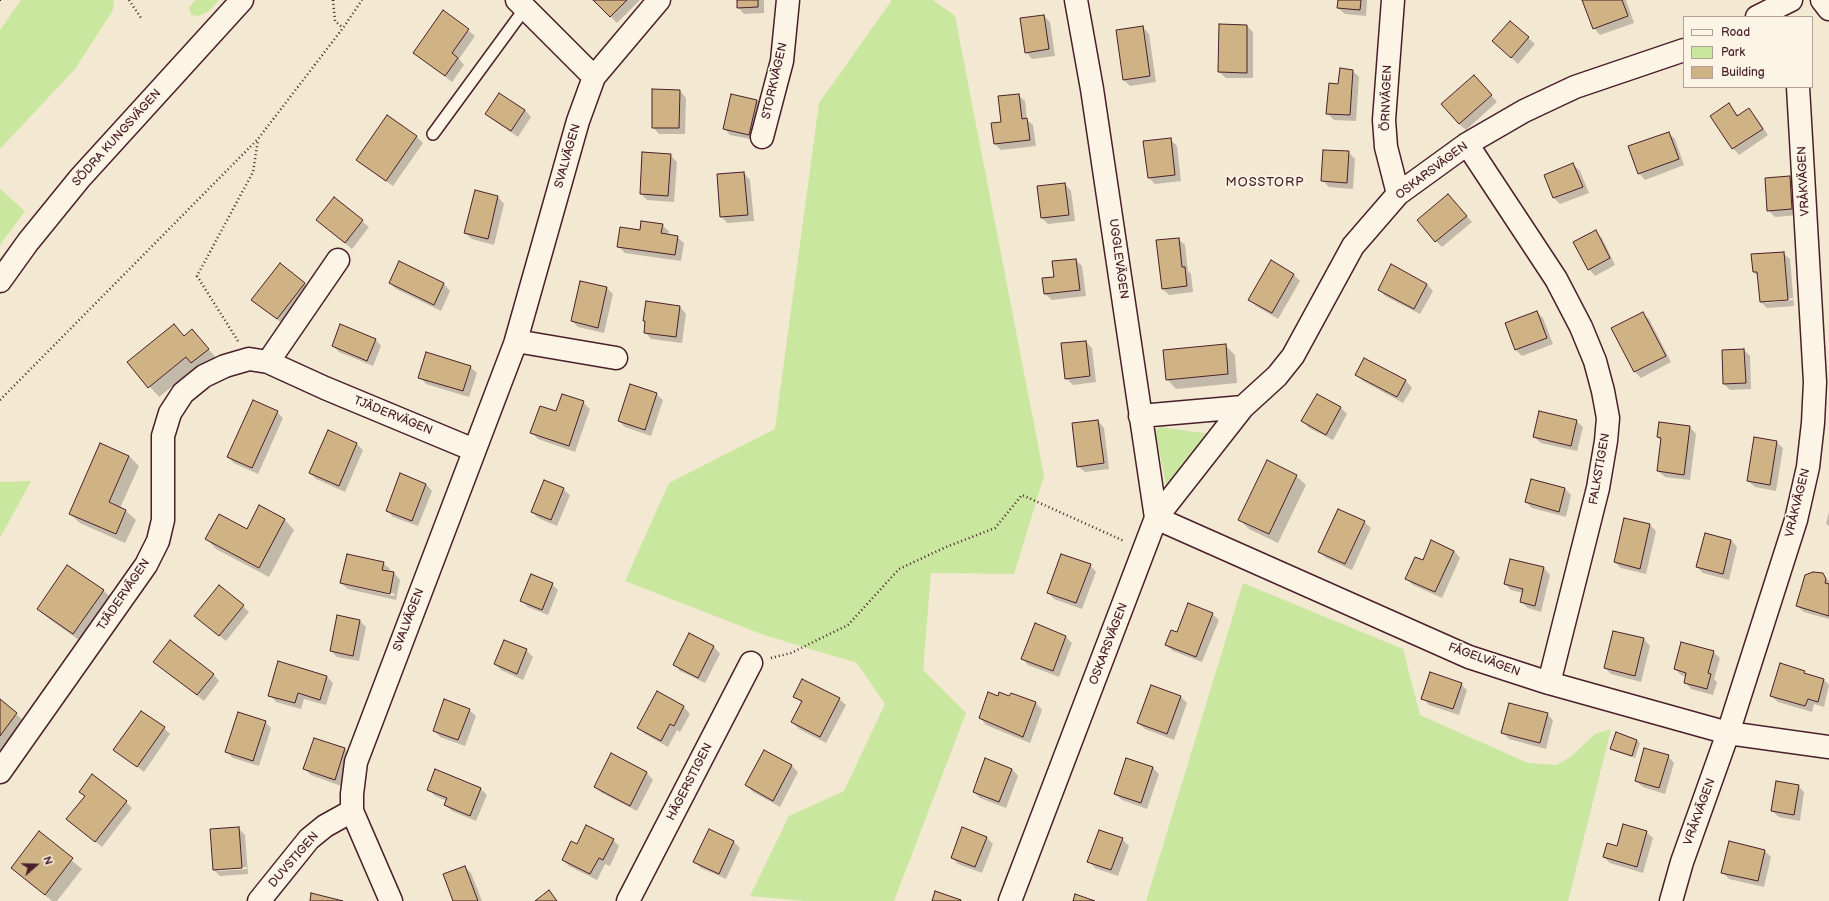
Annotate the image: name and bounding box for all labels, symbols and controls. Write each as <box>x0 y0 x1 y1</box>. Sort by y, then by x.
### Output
legend <box>1683 16 1813 88</box>
text: Road <box>1721 25 1750 40</box>
street label: STORKVÄGEN <box>759 41 791 121</box>
text: Park <box>1721 45 1745 60</box>
street label: ÖRNVÄGEN <box>1379 65 1395 131</box>
text: Building <box>1721 65 1765 80</box>
street label: SÖDRA KUNGSVÄGEN <box>70 86 164 190</box>
street label: SVALVÄGEN <box>552 122 584 190</box>
street label: OSKARSVÄGEN <box>1393 139 1471 203</box>
street label: VRÅKVÄGEN <box>1795 146 1813 216</box>
district label: MOSSTORP <box>1226 175 1304 191</box>
street label: UGGLEVÄGEN <box>1105 218 1131 300</box>
street label: TJÄDERVÄGEN <box>352 394 434 438</box>
street label: FALKSTIGEN <box>1587 432 1613 506</box>
street label: VRÅKVÄGEN <box>1783 467 1813 539</box>
street label: TJÄDERVÄGEN <box>95 556 153 634</box>
street label: SVALVÄGEN <box>390 587 428 653</box>
street label: OSKARSVÄGEN <box>1087 601 1131 687</box>
street label: FÅGELVÄGEN <box>1446 640 1522 680</box>
street label: HÄGERSTIGEN <box>664 741 716 823</box>
street label: VRÅKVÄGEN <box>1681 776 1719 848</box>
street label: DUVSTIGEN <box>266 829 322 891</box>
north arrow <box>16 845 56 885</box>
text: N <box>40 855 55 867</box>

